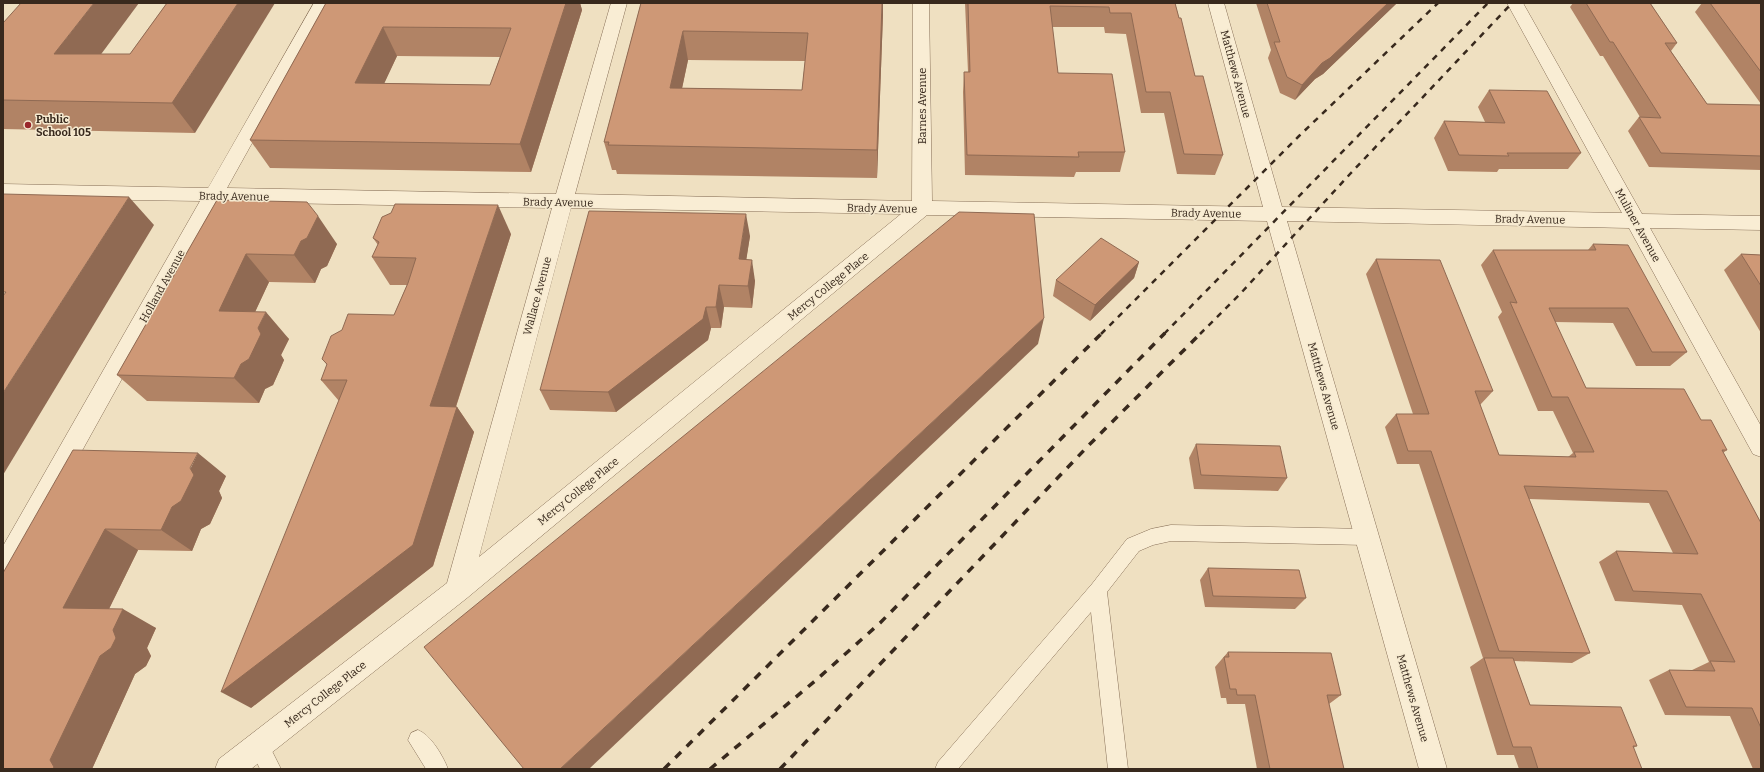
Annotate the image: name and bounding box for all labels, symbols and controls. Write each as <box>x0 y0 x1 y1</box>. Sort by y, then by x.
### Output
street label: Matthews Avenue <box>1217 29 1254 120</box>
street label: Barnes Avenue <box>916 68 929 144</box>
place label: Public School 105 <box>36 113 91 139</box>
marker: Public School 105 <box>23 120 33 130</box>
street label: Muliner Avenue <box>1612 186 1663 264</box>
street label: Brady Avenue <box>199 189 269 204</box>
street label: Brady Avenue <box>523 195 593 210</box>
street label: Brady Avenue <box>847 201 917 216</box>
street label: Brady Avenue <box>1171 206 1241 221</box>
street label: Brady Avenue <box>1495 212 1565 227</box>
street label: Holland Avenue <box>137 247 188 325</box>
street label: Mercy College Place <box>785 250 871 323</box>
street label: Wallace Avenue <box>521 255 554 337</box>
street label: Matthews Avenue <box>1305 341 1342 432</box>
street label: Mercy College Place <box>535 455 621 528</box>
street label: Matthews Avenue <box>1394 653 1431 744</box>
street label: Mercy College Place <box>282 658 369 730</box>

